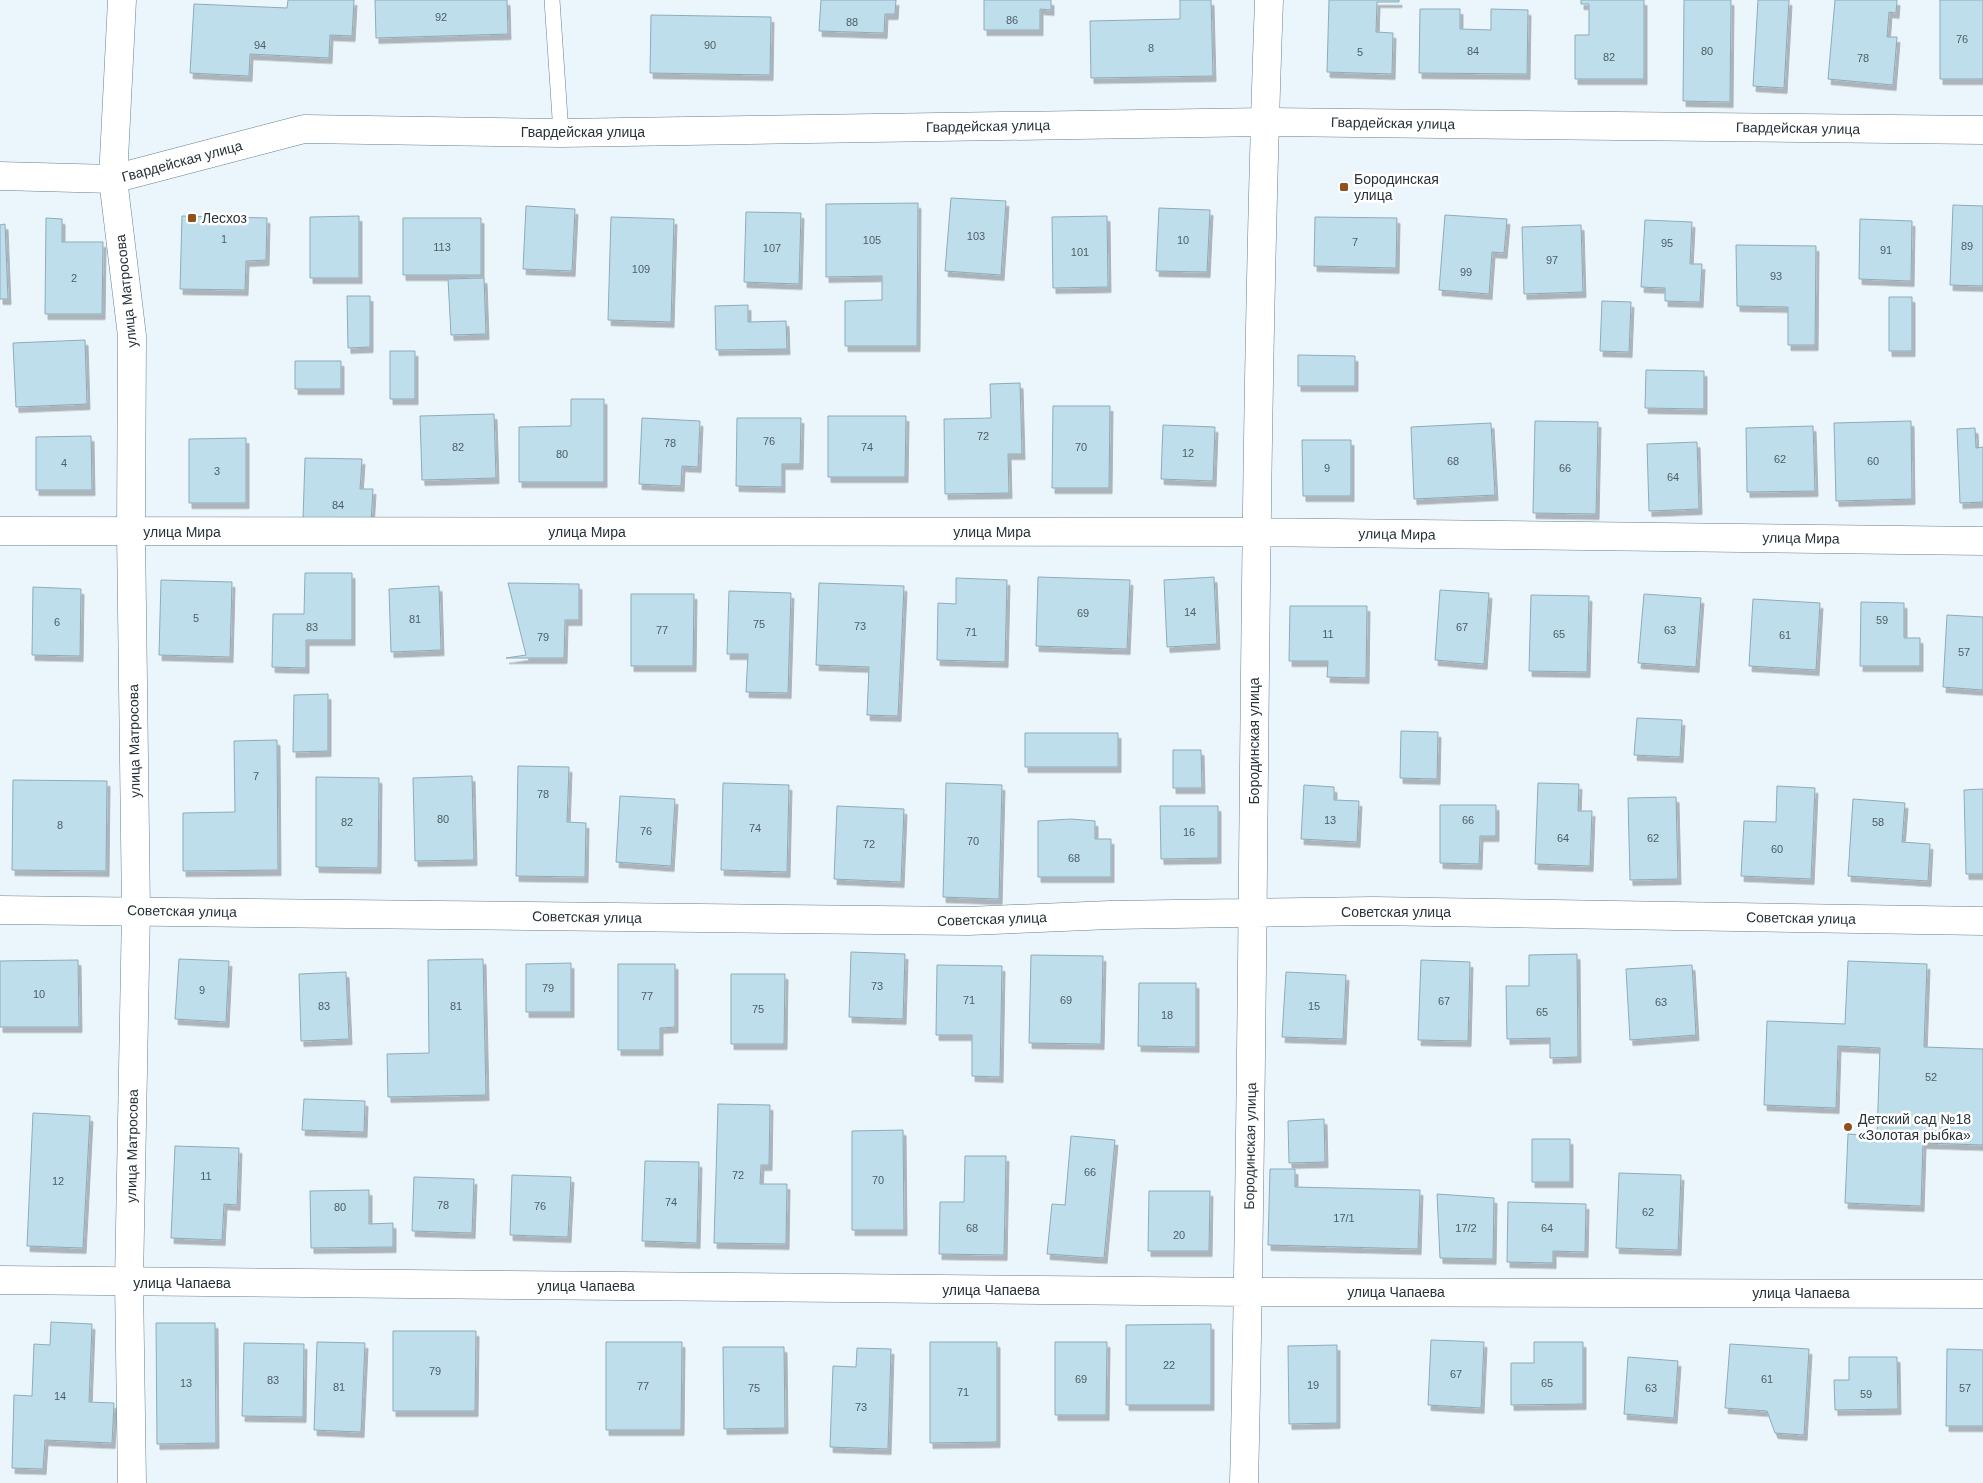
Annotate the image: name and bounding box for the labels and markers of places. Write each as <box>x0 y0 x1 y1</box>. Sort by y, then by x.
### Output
place label: Бородинская улица <box>1354 171 1439 203</box>
marker: Бородинская улица <box>1338 181 1350 193</box>
place label: Лесхоз <box>202 210 247 226</box>
marker: Лесхоз <box>186 212 198 224</box>
place label: Детский сад №18 «Золотая рыбка» <box>1858 1111 1971 1143</box>
marker: Детский сад №18 «Золотая рыбка» <box>1842 1121 1854 1133</box>

